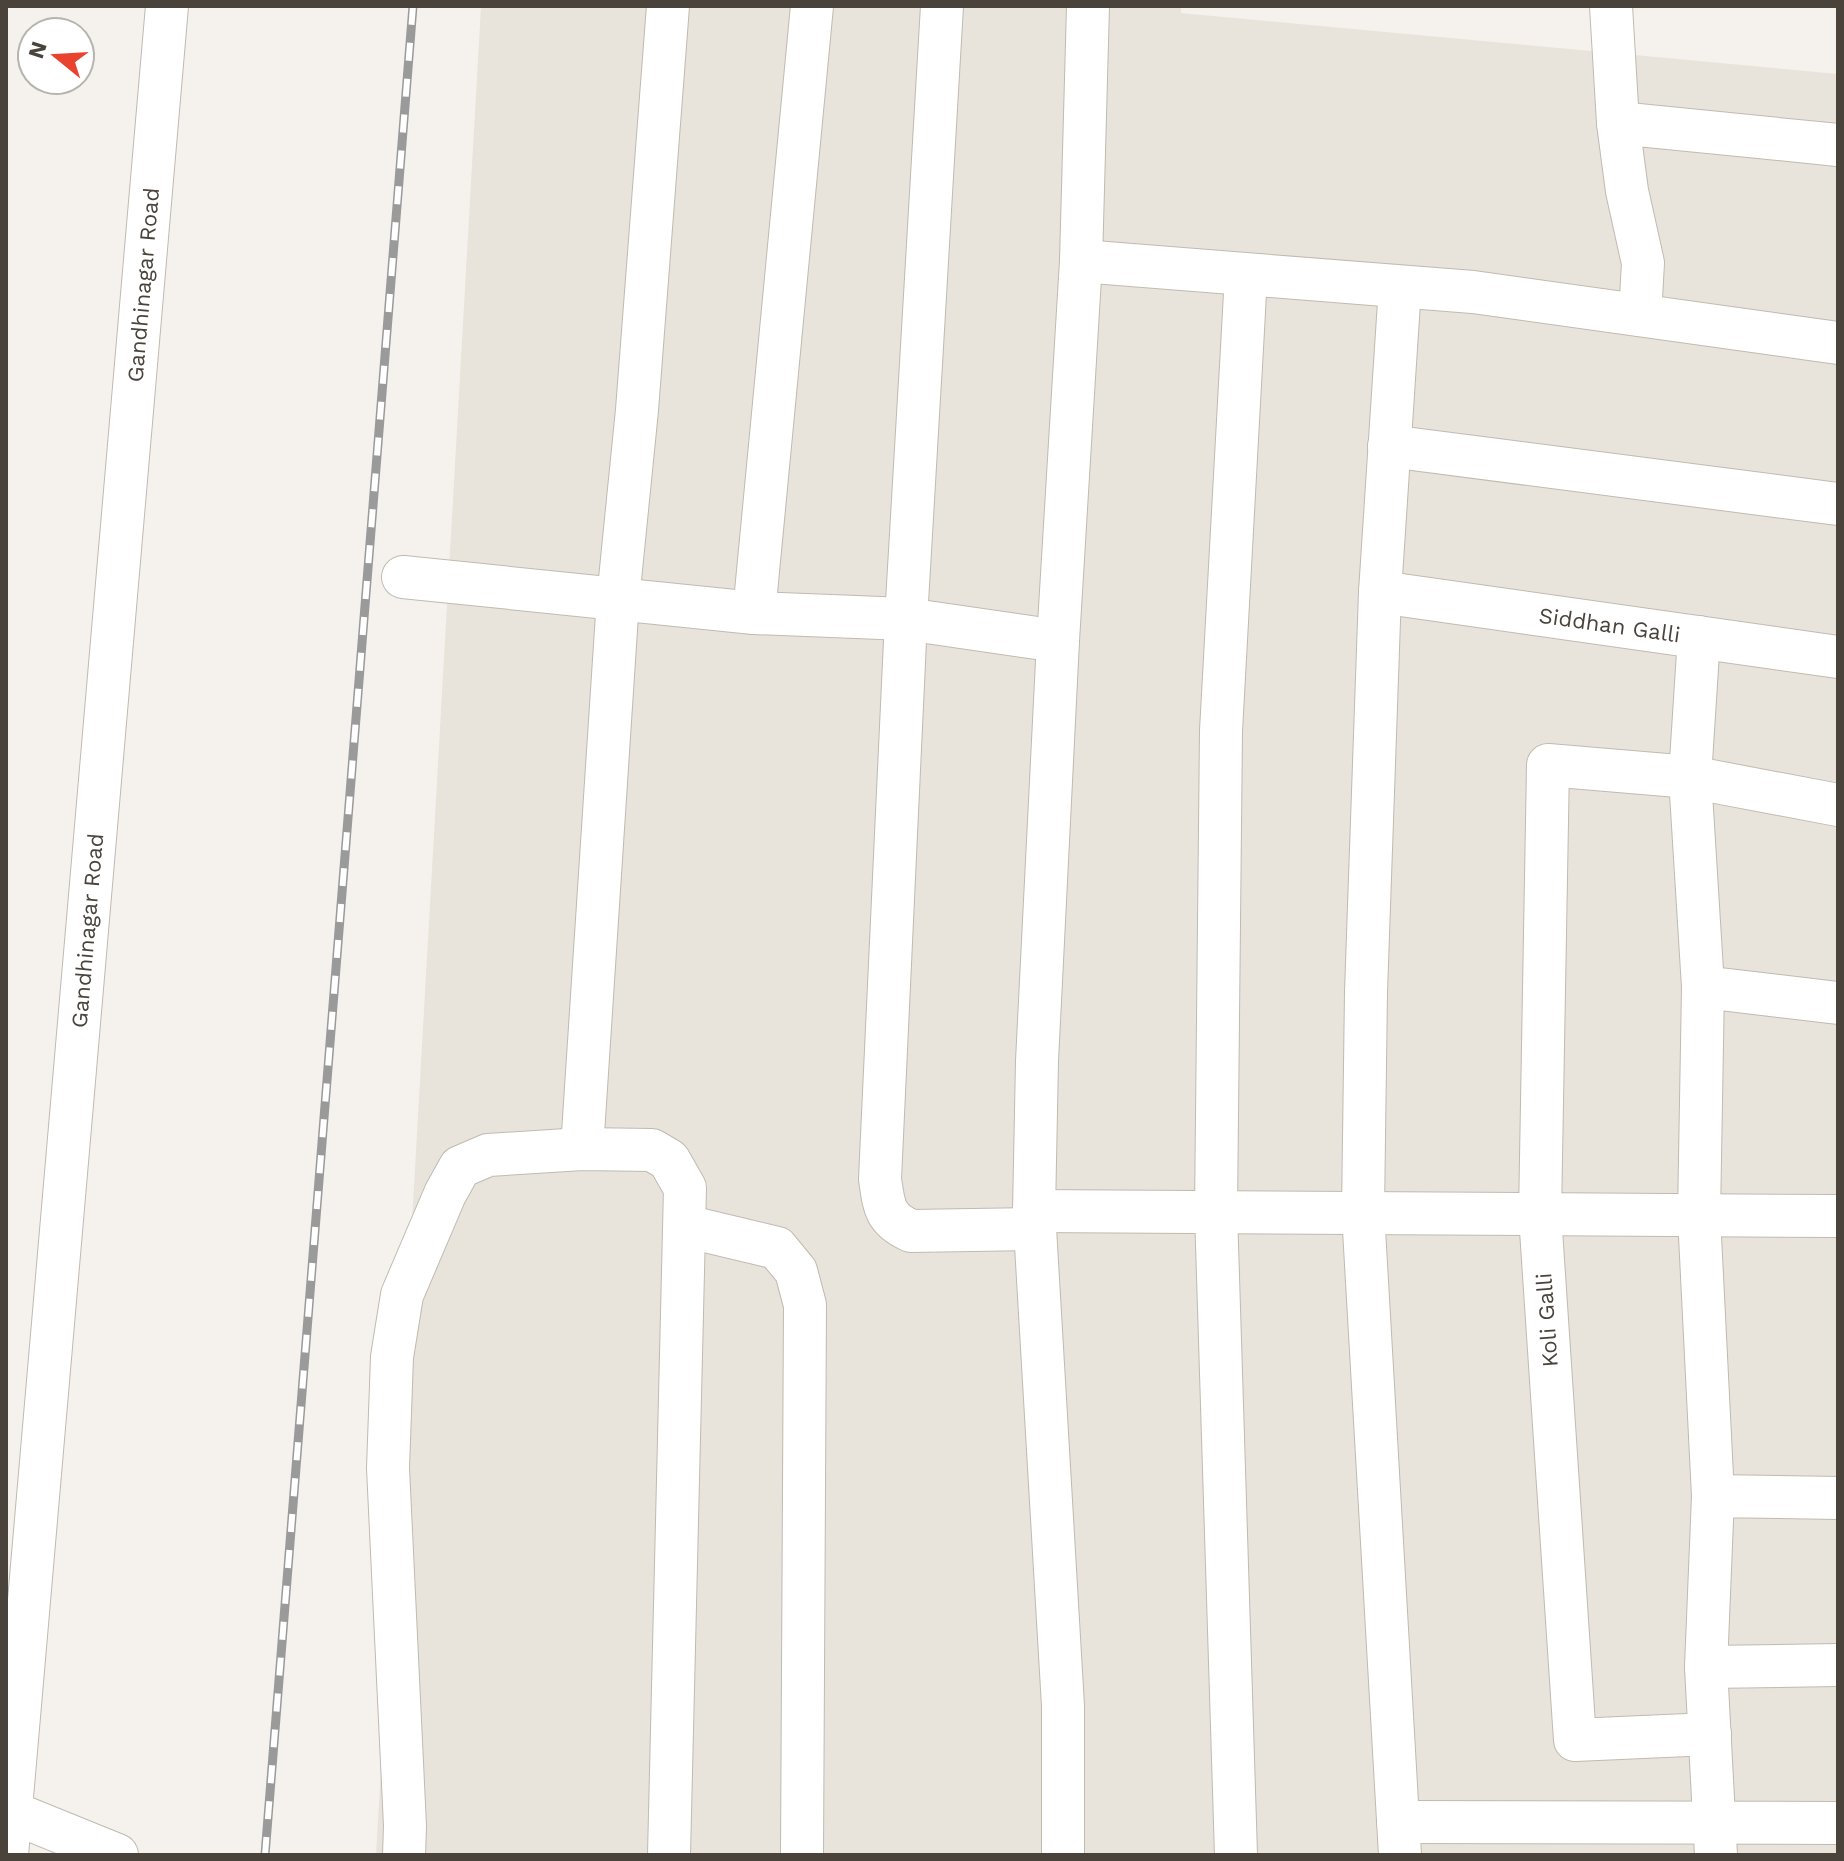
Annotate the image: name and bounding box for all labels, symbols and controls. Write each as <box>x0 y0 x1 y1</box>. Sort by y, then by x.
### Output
north arrow <box>16 16 96 96</box>
text: N <box>23 38 52 62</box>
street label: Gandhinagar Road <box>122 187 164 383</box>
street label: Siddhan Galli <box>1537 602 1682 647</box>
street label: Gandhinagar Road <box>66 832 108 1029</box>
street label: Koli Galli <box>1531 1272 1563 1368</box>

